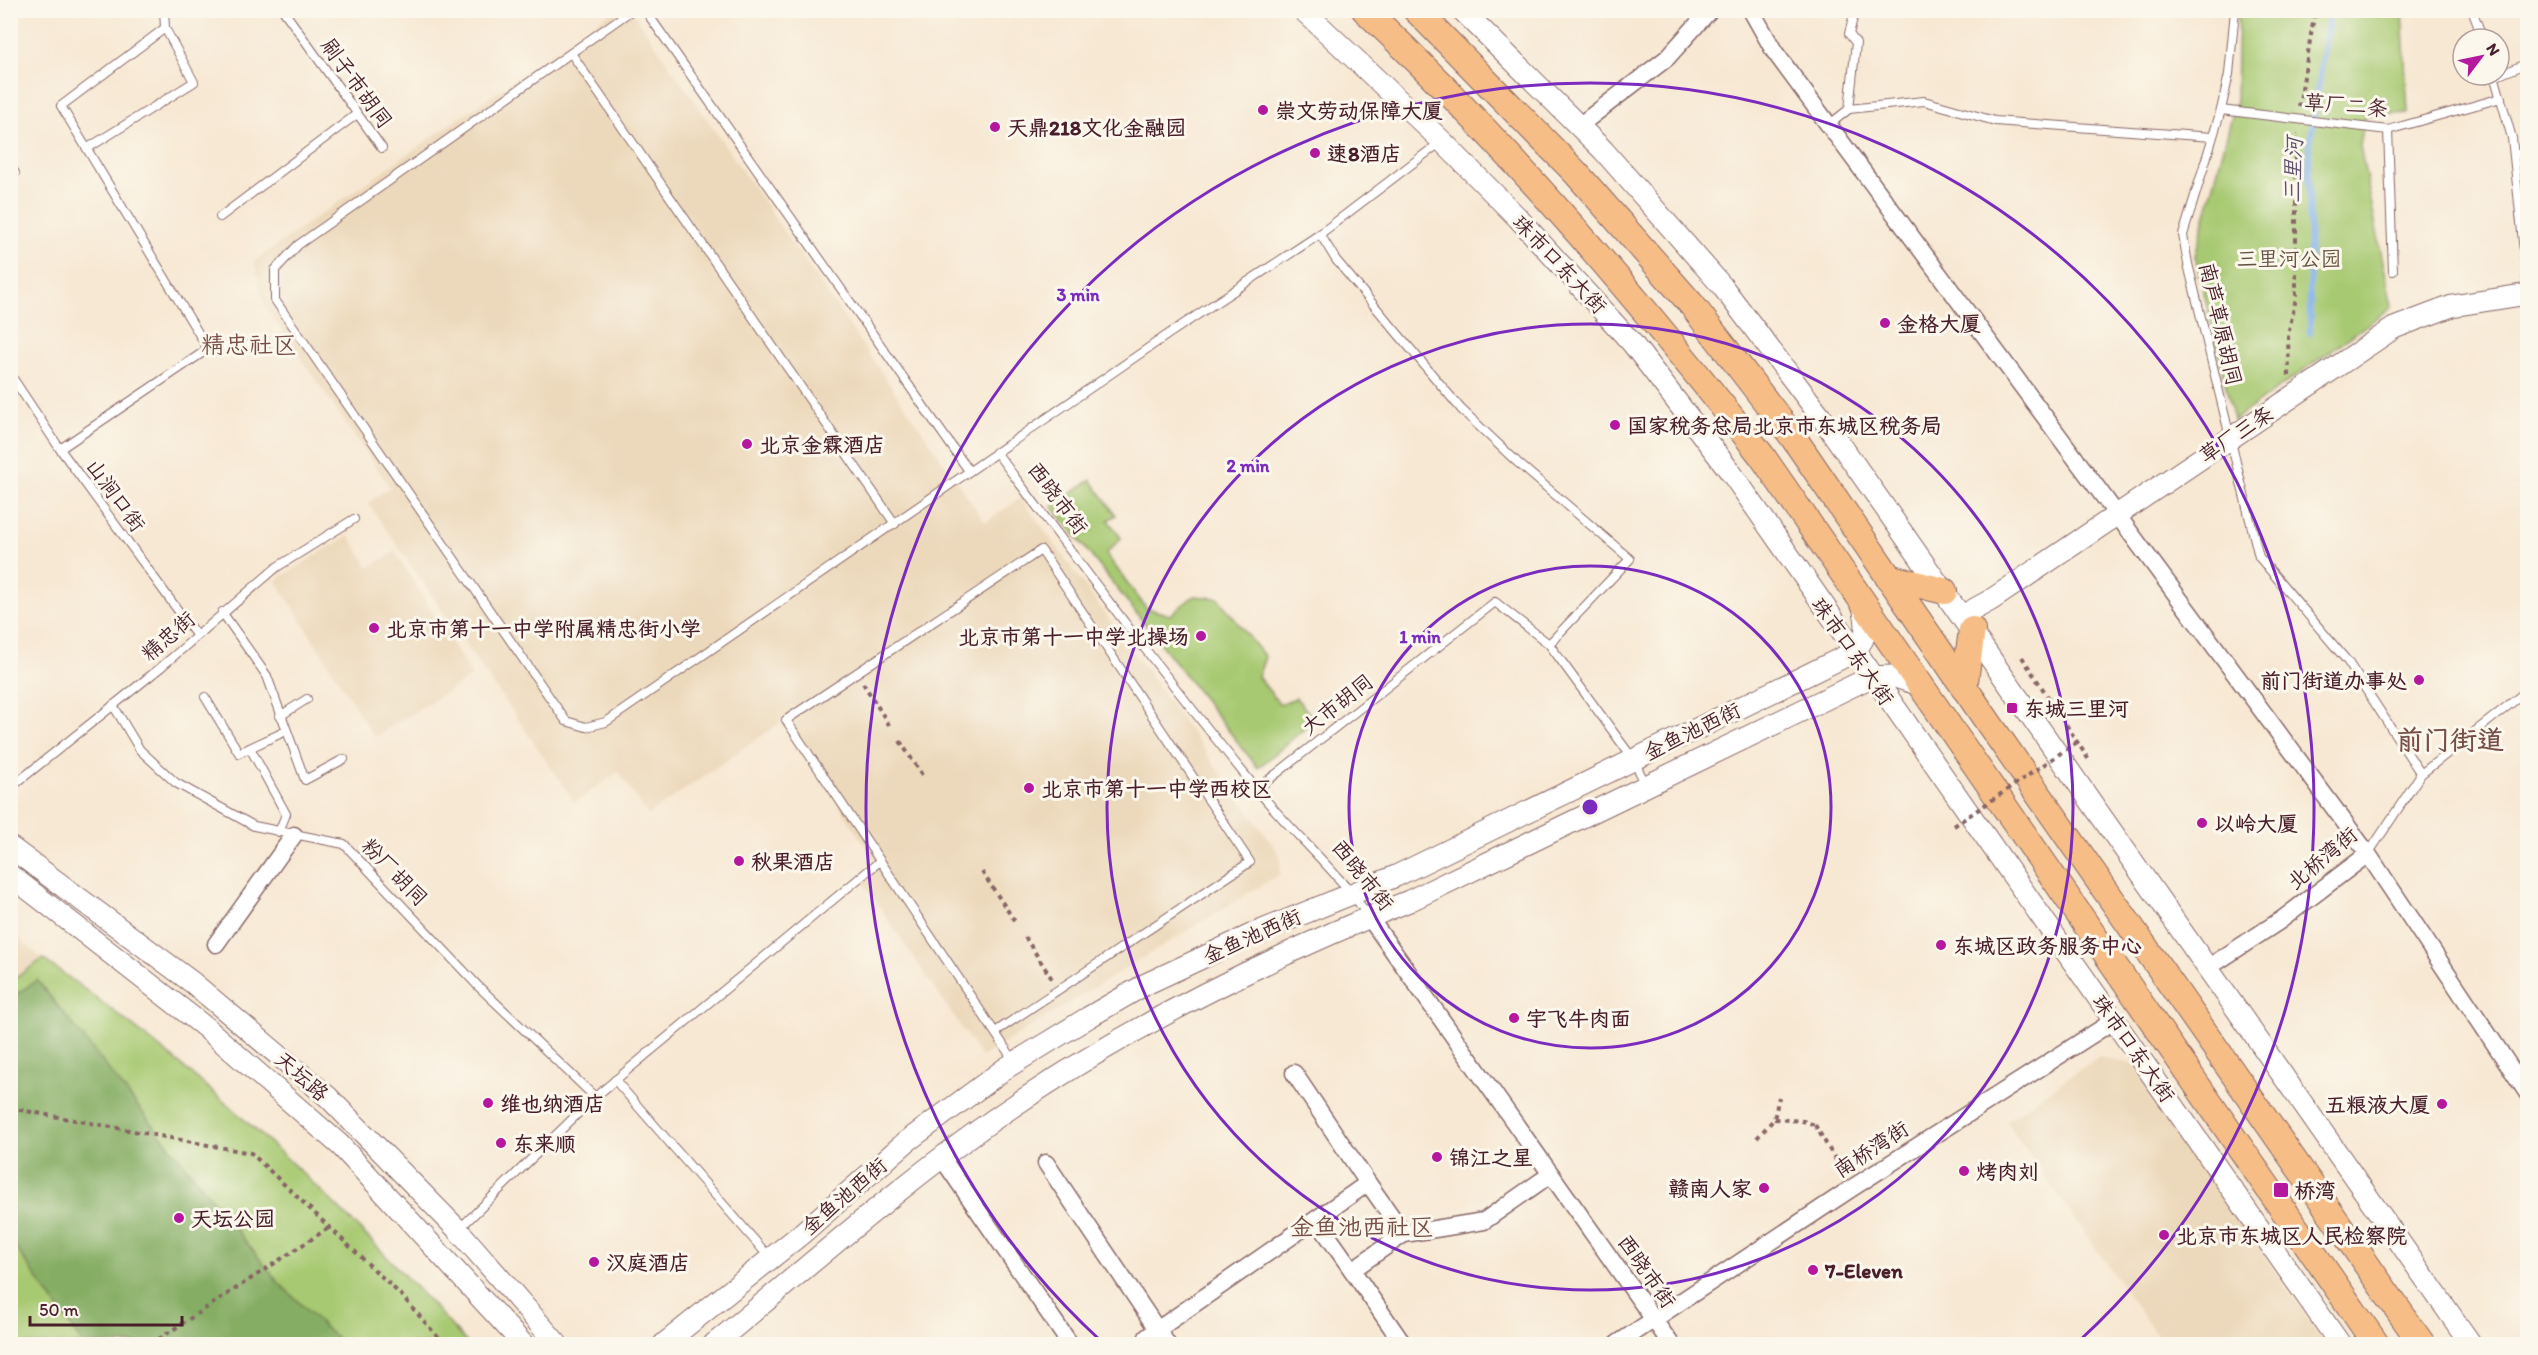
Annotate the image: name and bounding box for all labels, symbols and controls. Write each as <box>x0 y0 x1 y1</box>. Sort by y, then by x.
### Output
north arrow <box>2451 27 2511 87</box>
street label: 刷子市胡同 <box>316 33 398 133</box>
text: N <box>2482 40 2504 59</box>
street label: 草厂二条 <box>2303 89 2389 121</box>
place label: 崇文劳动保障大厦 <box>1275 98 1443 123</box>
marker: 崇文劳动保障大厦 <box>1256 103 1270 117</box>
place label: 天鼎218文化金融园 <box>1007 115 1186 140</box>
marker: 天鼎218文化金融园 <box>988 120 1002 134</box>
water label: 三里河 <box>2278 134 2308 203</box>
place label: 速8酒店 <box>1327 141 1402 166</box>
marker: 速8酒店 <box>1308 146 1322 160</box>
street label: 珠市口东大街 <box>1508 209 1612 319</box>
park label: 三里河公园 <box>2237 246 2342 271</box>
street label: 南芦草原胡同 <box>2195 260 2247 388</box>
text: 3 min <box>1056 284 1100 306</box>
place label: 金格大厦 <box>1897 311 1981 336</box>
marker: 金格大厦 <box>1878 316 1892 330</box>
district label: 精忠社区 <box>201 330 297 359</box>
street label: 草厂三条 <box>2194 400 2278 468</box>
place label: 国家税务总局北京市东城区税务局 <box>1627 413 1942 438</box>
marker: 国家税务总局北京市东城区税务局 <box>1608 418 1622 432</box>
place label: 北京金霖酒店 <box>759 432 885 457</box>
marker: 北京金霖酒店 <box>740 437 754 451</box>
street label: 山涧口街 <box>81 454 151 536</box>
text: 2 min <box>1227 455 1270 477</box>
street label: 西晓市街 <box>1023 457 1093 539</box>
street label: 珠市口东大街 <box>1807 592 1899 710</box>
street label: 精忠街 <box>136 606 200 666</box>
place label: 北京市第十一中学附属精忠街小学 <box>386 616 701 641</box>
marker: 北京市第十一中学附属精忠街小学 <box>367 621 381 635</box>
place label: 北京市第十一中学北操场 <box>958 624 1189 649</box>
text: 1 min <box>1399 626 1441 648</box>
marker: 北京市第十一中学北操场 <box>1194 629 1208 643</box>
street label: 大市胡同 <box>1296 668 1378 740</box>
place label: 前门街道办事处 <box>2260 668 2407 693</box>
marker: 前门街道办事处 <box>2412 673 2426 687</box>
place label: 东城三里河 <box>2024 696 2129 721</box>
street label: 金鱼池西街 <box>1639 697 1745 765</box>
marker: 东城三里河 <box>2005 701 2019 715</box>
district label: 前门街道 <box>2396 723 2504 756</box>
place label: 北京市第十一中学西校区 <box>1041 776 1272 801</box>
marker: 北京市第十一中学西校区 <box>1022 781 1036 795</box>
centre of rings <box>1580 797 1600 817</box>
place label: 以岭大厦 <box>2214 811 2298 836</box>
marker: 以岭大厦 <box>2195 816 2209 830</box>
street label: 北桥湾街 <box>2282 821 2362 895</box>
street label: 粉厂胡同 <box>357 833 433 911</box>
street label: 西晓市街 <box>1327 834 1399 916</box>
place label: 秋果酒店 <box>751 849 835 874</box>
marker: 秋果酒店 <box>732 854 746 868</box>
street label: 金鱼池西街 <box>1199 903 1305 969</box>
place label: 东城区政务服务中心 <box>1953 933 2142 958</box>
marker: 东城区政务服务中心 <box>1934 938 1948 952</box>
street label: 珠市口东大街 <box>2088 989 2180 1107</box>
place label: 宇飞牛肉面 <box>1526 1006 1631 1031</box>
marker: 宇飞牛肉面 <box>1507 1011 1521 1025</box>
street label: 天坛路 <box>270 1046 334 1106</box>
place label: 维也纳酒店 <box>500 1091 605 1116</box>
place label: 五粮液大厦 <box>2325 1092 2430 1117</box>
marker: 维也纳酒店 <box>481 1096 495 1110</box>
marker: 五粮液大厦 <box>2435 1097 2449 1111</box>
street label: 南桥湾街 <box>1829 1116 1913 1182</box>
place label: 东来顺 <box>513 1131 576 1156</box>
marker: 东来顺 <box>494 1136 508 1150</box>
place label: 锦江之星 <box>1449 1145 1533 1170</box>
marker: 锦江之星 <box>1430 1150 1444 1164</box>
street label: 金鱼池西街 <box>796 1152 892 1240</box>
place label: 烤肉刘 <box>1976 1159 2039 1184</box>
marker: 烤肉刘 <box>1957 1164 1971 1178</box>
place label: 赣南人家 <box>1668 1176 1752 1201</box>
place label: 桥湾 <box>2294 1178 2336 1203</box>
marker: 赣南人家 <box>1757 1181 1771 1195</box>
marker: 桥湾 <box>2272 1181 2290 1199</box>
place label: 天坛公园 <box>191 1206 275 1231</box>
marker: 天坛公园 <box>172 1211 186 1225</box>
district label: 金鱼池西社区 <box>1290 1212 1434 1241</box>
place label: 北京市东城区人民检察院 <box>2176 1223 2407 1248</box>
marker: 北京市东城区人民检察院 <box>2157 1228 2171 1242</box>
street label: 西晓市街 <box>1613 1229 1681 1313</box>
place label: 汉庭酒店 <box>606 1250 690 1275</box>
marker: 汉庭酒店 <box>587 1255 601 1269</box>
place label: 7-Eleven <box>1824 1258 1903 1283</box>
marker: 7-Eleven <box>1806 1263 1820 1277</box>
scale bar <box>30 1289 182 1327</box>
text: 50 m <box>39 1299 79 1321</box>

